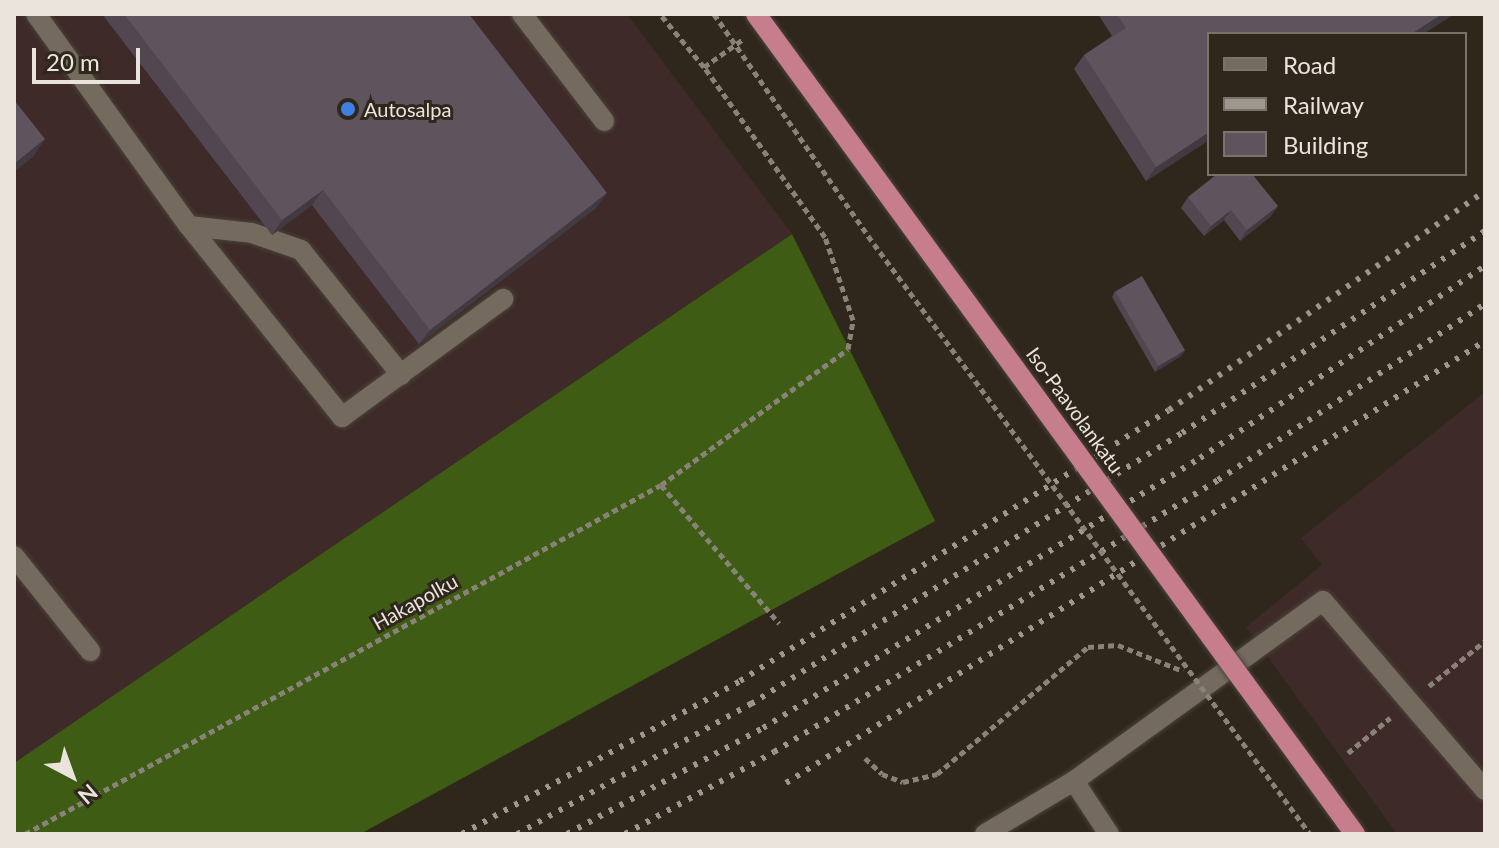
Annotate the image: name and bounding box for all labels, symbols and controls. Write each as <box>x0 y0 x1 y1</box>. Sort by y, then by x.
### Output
scale bar <box>36 32 144 82</box>
legend <box>1207 32 1467 176</box>
text: 20 m <box>46 47 100 76</box>
text: Road <box>1283 50 1336 79</box>
text: Railway <box>1283 90 1364 119</box>
place label: Autosalpa <box>364 97 451 121</box>
marker: Autosalpa <box>339 100 357 118</box>
text: Building <box>1283 130 1368 159</box>
street label: Iso-Paavolankatu <box>1021 342 1129 478</box>
street label: Hakapolku <box>368 569 462 635</box>
north arrow <box>32 736 112 816</box>
text: N <box>73 779 103 810</box>

